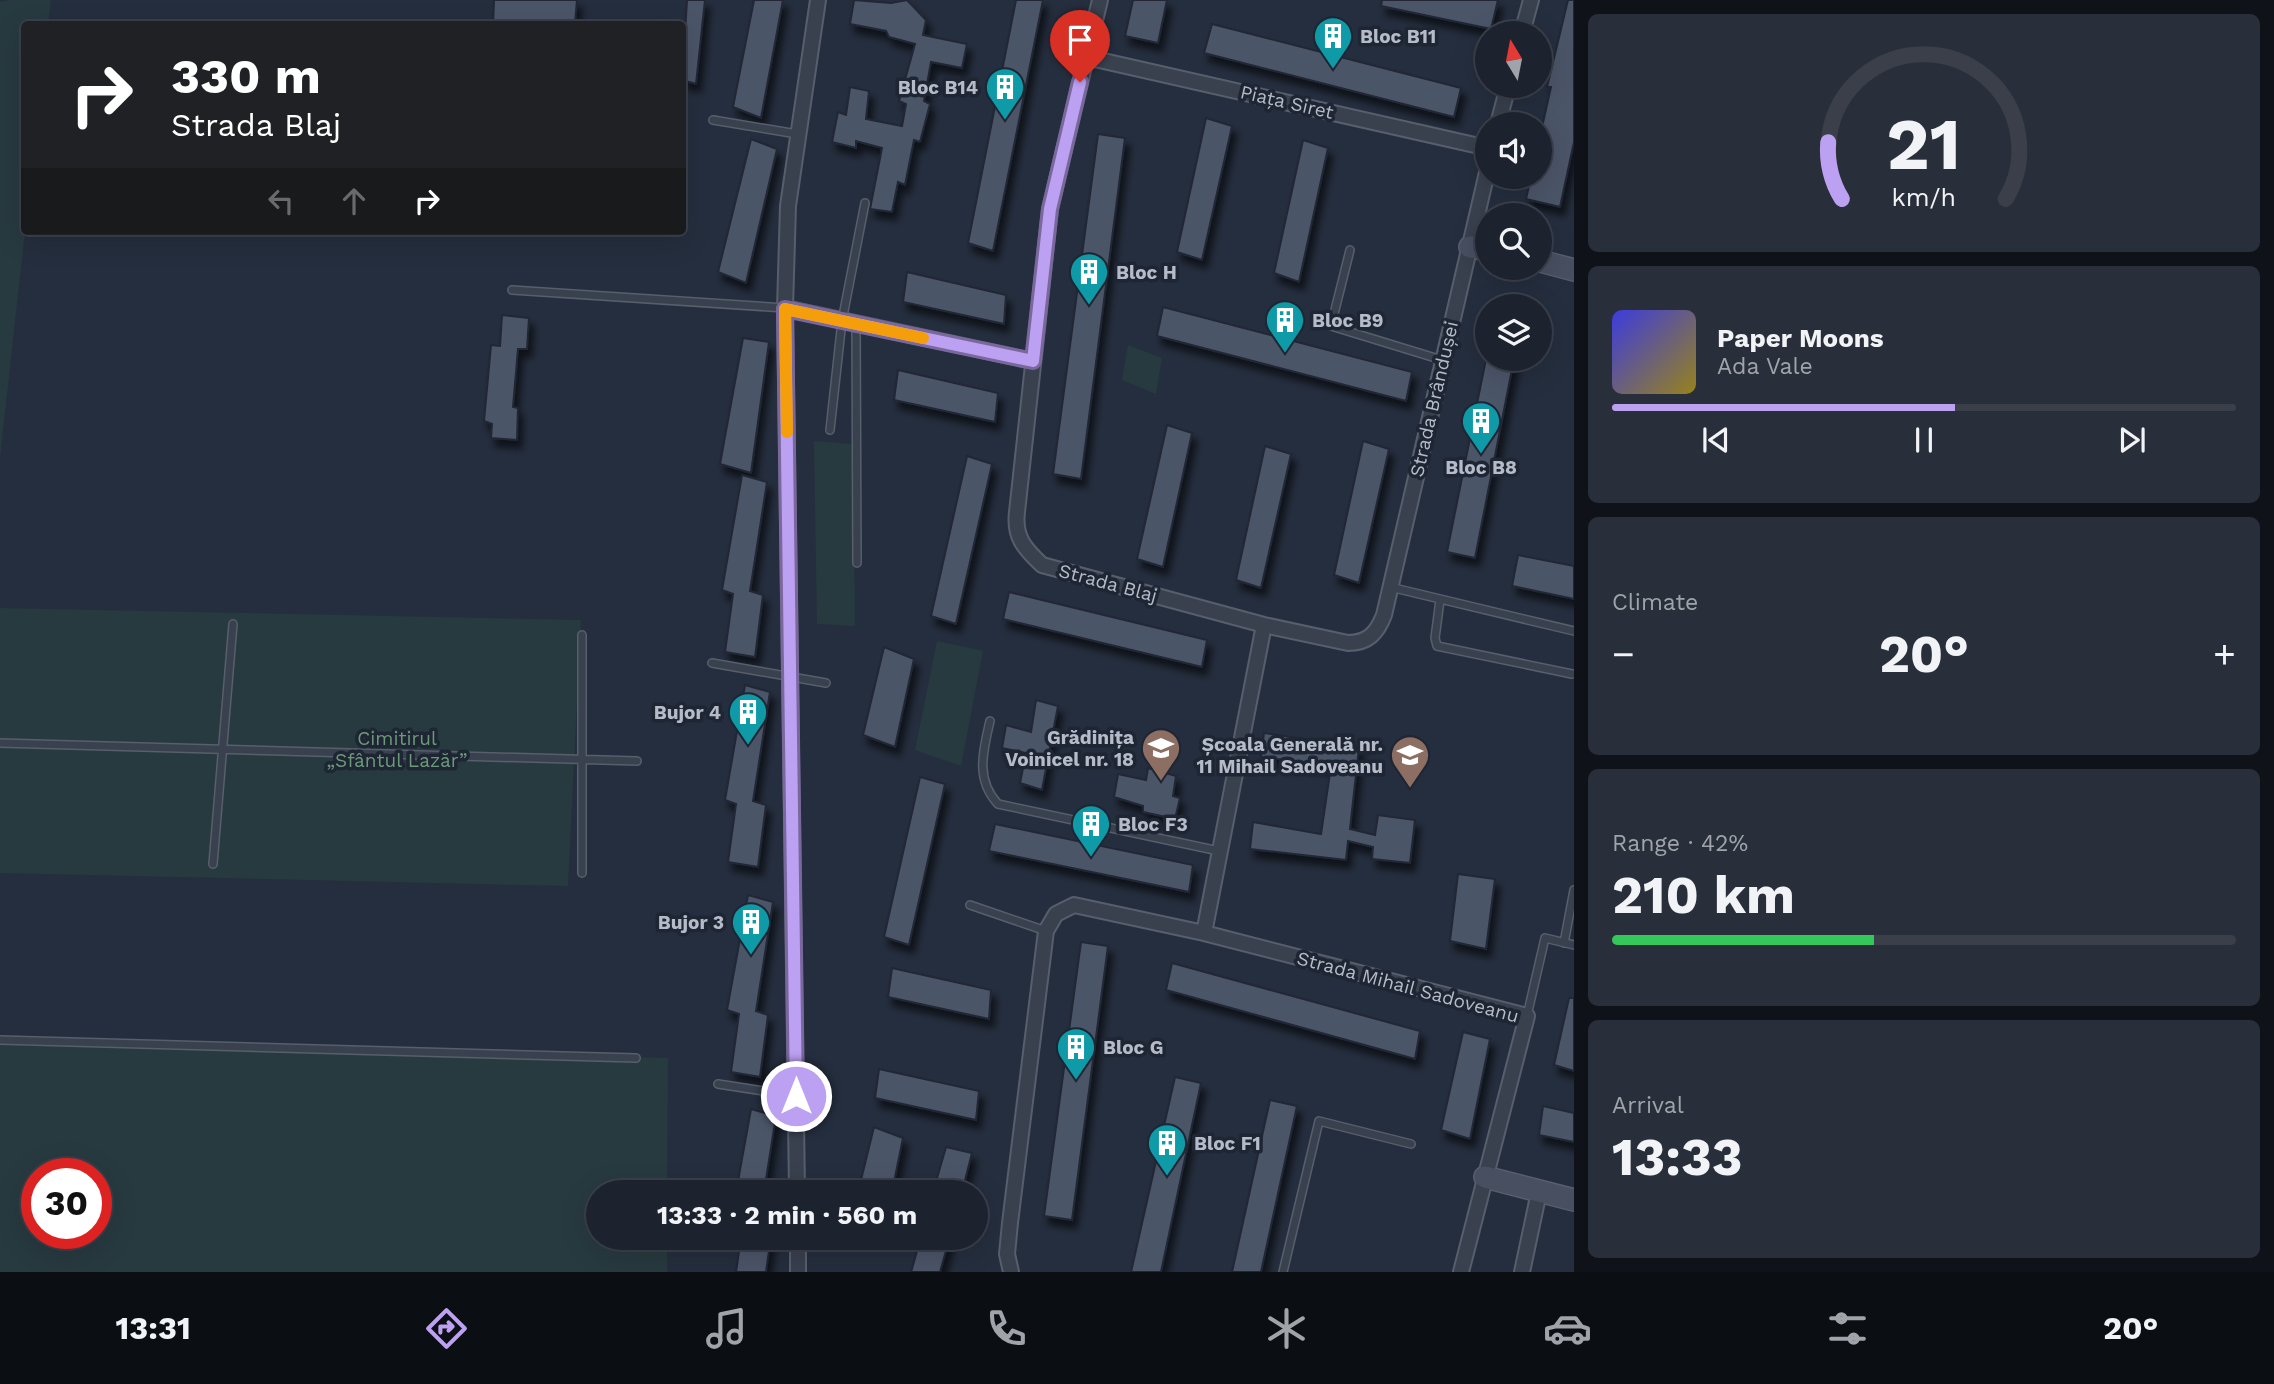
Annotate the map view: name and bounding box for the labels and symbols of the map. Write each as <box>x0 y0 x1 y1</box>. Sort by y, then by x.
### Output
pin <box>1050 10 1110 82</box>
building icon: Bloc B11 <box>1312 15 1354 70</box>
north arrow <box>1475 21 1552 98</box>
place label: Bloc B11 <box>1360 25 1436 48</box>
building icon: Bloc B14 <box>984 66 1026 121</box>
place label: Bloc B14 <box>898 76 978 99</box>
street label: Piața Siret <box>1238 80 1336 124</box>
building icon: Bloc H <box>1068 251 1110 306</box>
place label: Bloc H <box>1116 261 1177 284</box>
building icon: Bloc B9 <box>1264 299 1306 354</box>
place label: Bloc B9 <box>1312 309 1384 332</box>
street label: Strada Brândușei <box>1405 319 1463 479</box>
building icon: Bloc B8 <box>1460 400 1502 455</box>
place label: Bloc B8 <box>1445 456 1517 479</box>
street label: Strada Blaj <box>1056 559 1160 607</box>
building icon: Bujor 4 <box>727 691 769 746</box>
place label: Bujor 4 <box>654 701 721 724</box>
place label: Grădinița Voinicel nr. 18 <box>1005 726 1134 771</box>
park label: Cimitirul „Sfântul Lazăr” <box>327 727 467 772</box>
school or university icon: Grădinița Voinicel nr. 18 <box>1140 727 1182 782</box>
place label: Școala Generală nr. 11 Mihail Sadoveanu <box>1196 733 1383 778</box>
school or university icon: Școala Generală nr. 11 Mihail Sadoveanu <box>1389 734 1431 789</box>
building icon: Bloc F3 <box>1070 803 1112 858</box>
place label: Bloc F3 <box>1118 813 1188 836</box>
building icon: Bujor 3 <box>730 901 772 956</box>
place label: Bujor 3 <box>658 911 724 934</box>
street label: Strada Mihail Sadoveanu <box>1295 946 1521 1028</box>
building icon: Bloc G <box>1055 1026 1097 1081</box>
place label: Bloc G <box>1103 1036 1164 1059</box>
position arrow <box>759 1059 833 1133</box>
building icon: Bloc F1 <box>1146 1122 1188 1177</box>
place label: Bloc F1 <box>1194 1132 1261 1155</box>
speed limit sign: 30 <box>21 1158 112 1249</box>

